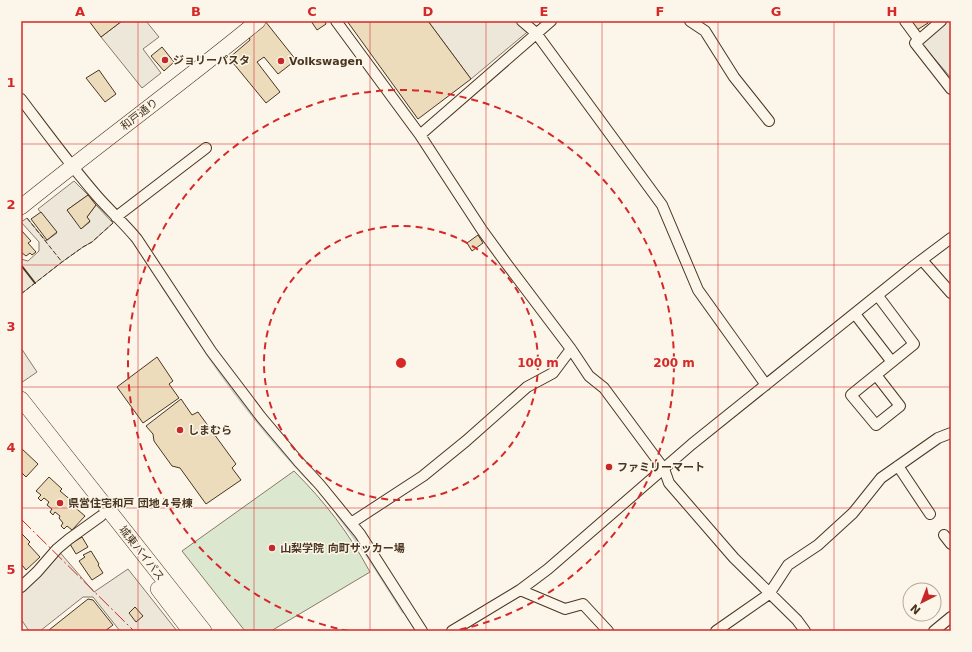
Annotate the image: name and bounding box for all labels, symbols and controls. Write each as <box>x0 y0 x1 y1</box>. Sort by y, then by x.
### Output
text: A <box>75 4 85 19</box>
text: B <box>191 4 201 19</box>
text: C <box>307 4 317 19</box>
text: D <box>423 4 434 19</box>
text: E <box>540 4 548 19</box>
text: F <box>656 4 664 19</box>
text: G <box>771 4 781 19</box>
text: H <box>887 4 897 19</box>
place label: ジョリーパスタ <box>173 54 250 67</box>
marker: ジョリーパスタ <box>160 55 170 65</box>
place label: Volkswagen <box>289 55 363 68</box>
marker: Volkswagen <box>276 56 286 66</box>
text: 1 <box>6 75 16 90</box>
street label: 和戸通り <box>118 96 161 133</box>
text: 2 <box>6 197 16 212</box>
text: 3 <box>6 319 16 334</box>
centre of rings <box>394 356 408 370</box>
text: 100 m <box>517 356 559 370</box>
text: 200 m <box>653 356 695 370</box>
place label: しまむら <box>188 424 232 437</box>
marker: しまむら <box>175 425 185 435</box>
text: 4 <box>6 440 16 455</box>
place label: ファミリーマート <box>617 461 705 474</box>
marker: ファミリーマート <box>604 462 614 472</box>
place label: 県営住宅和戸 団地４号棟 <box>68 497 193 510</box>
marker: 県営住宅和戸 団地４号棟 <box>55 498 65 508</box>
street label: 城東バイパス <box>116 523 167 583</box>
place label: 山梨学院 向町サッカー場 <box>280 542 405 555</box>
marker: 山梨学院 向町サッカー場 <box>267 543 277 553</box>
text: 5 <box>6 562 16 577</box>
north arrow <box>902 582 942 622</box>
text: N <box>908 601 923 617</box>

